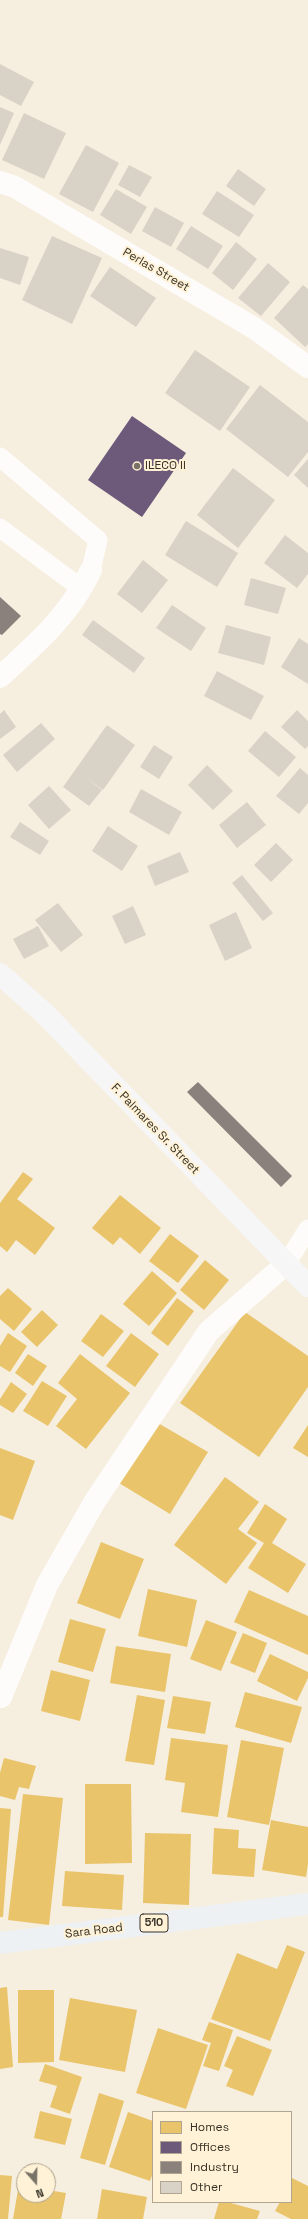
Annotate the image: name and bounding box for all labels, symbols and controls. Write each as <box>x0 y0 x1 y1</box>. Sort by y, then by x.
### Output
street label: Perlas Street <box>120 245 192 295</box>
place label: ILECO II <box>145 459 186 473</box>
marker: ILECO II <box>132 461 142 471</box>
street label: F. Palmares Sr. Street <box>108 1081 202 1177</box>
road number: 510 <box>140 1914 168 1932</box>
street label: Sara Road <box>64 1920 124 1942</box>
legend <box>152 2111 292 2203</box>
text: Homes <box>190 2119 229 2135</box>
text: Offices <box>190 2139 230 2155</box>
text: Industry <box>190 2159 239 2175</box>
north arrow <box>16 2163 56 2203</box>
text: Other <box>190 2179 223 2195</box>
text: N <box>34 2185 46 2201</box>

